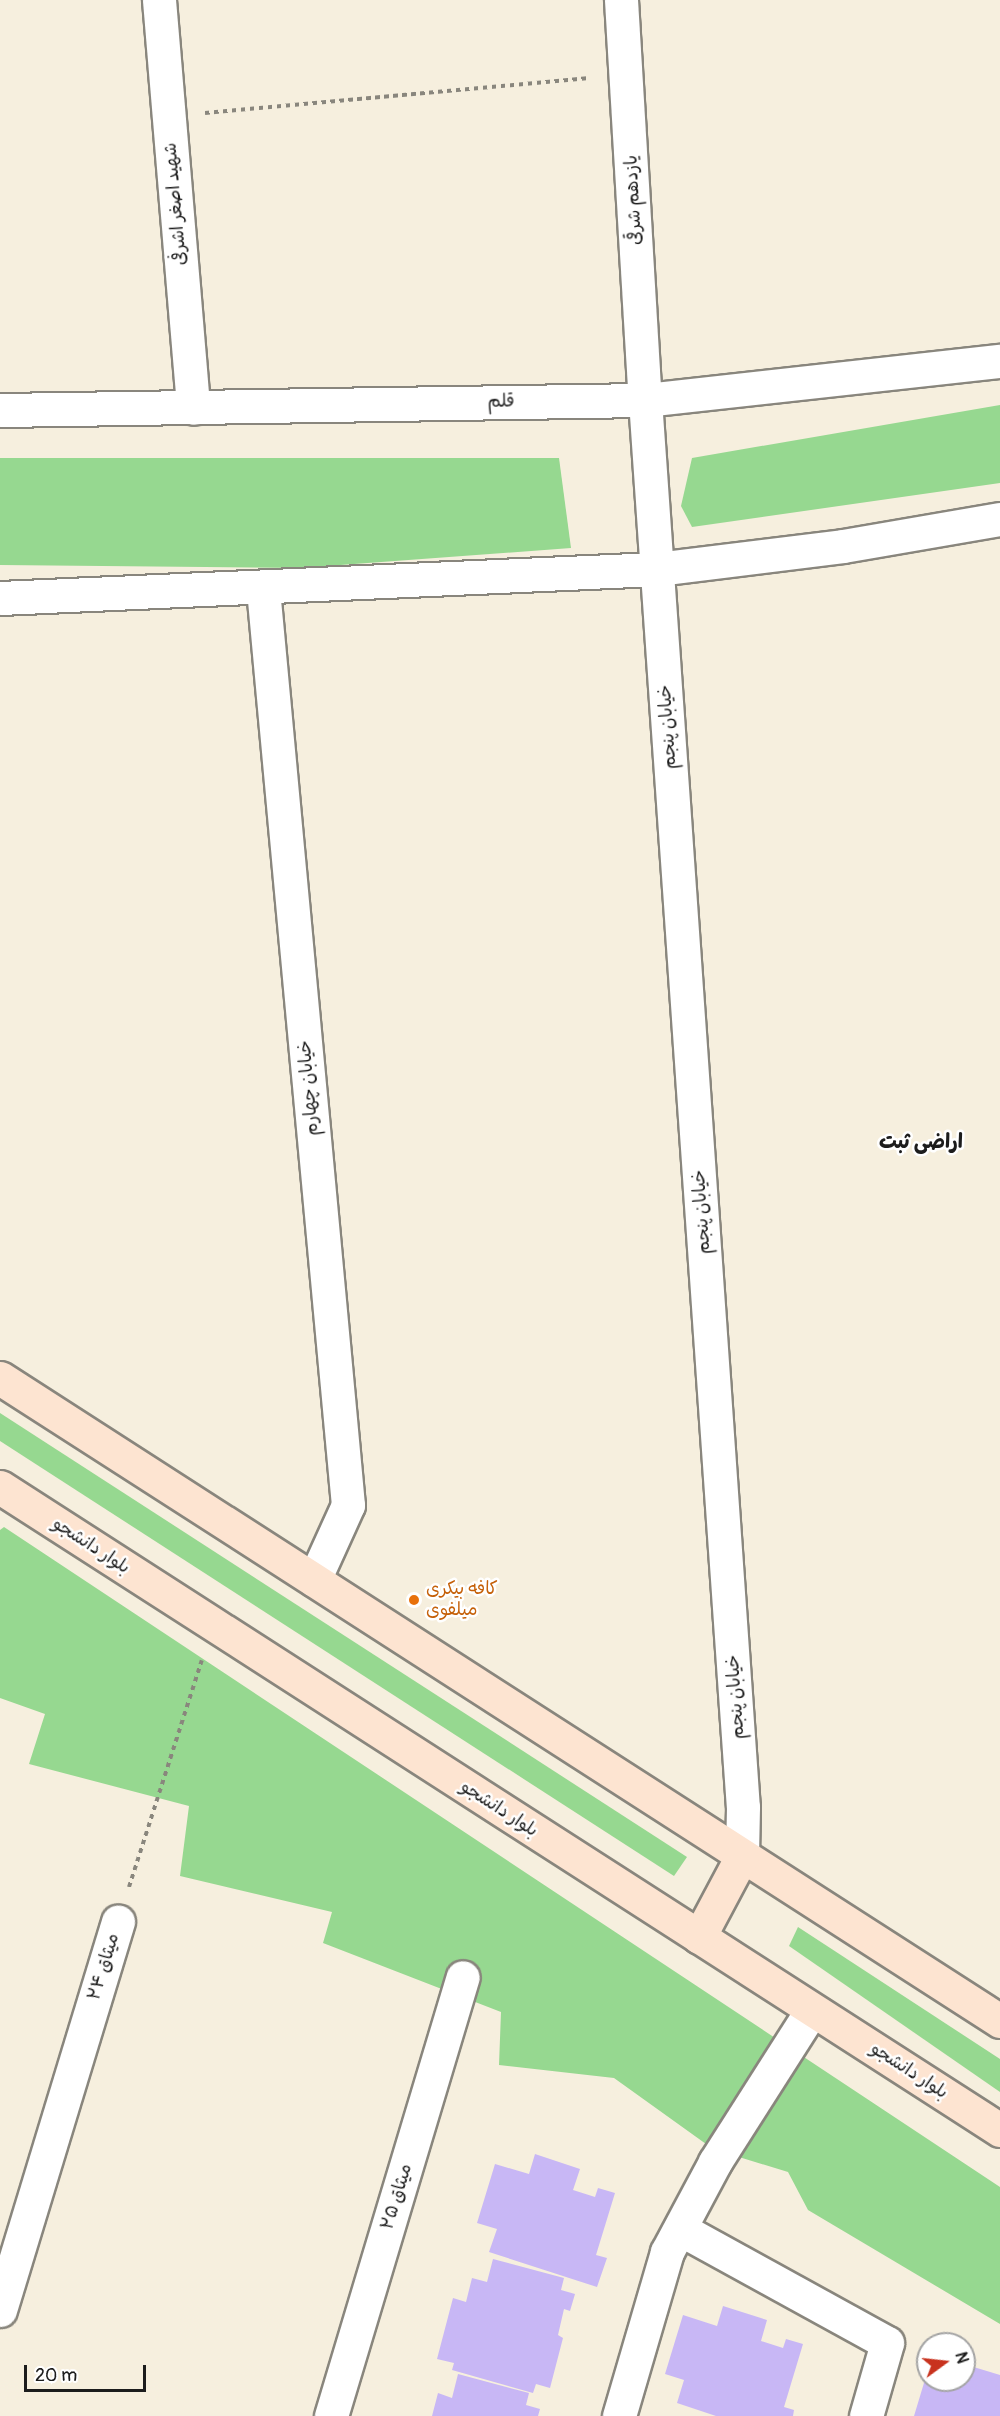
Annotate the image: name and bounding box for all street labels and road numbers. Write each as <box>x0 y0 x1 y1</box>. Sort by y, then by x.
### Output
street label: شهید اصغر اشرفی <box>160 142 192 266</box>
street label: یازدهم شرقی <box>621 154 647 246</box>
street label: قلم <box>487 391 515 413</box>
street label: خیابان پنجم <box>654 684 682 770</box>
street label: خیابان چهارم <box>294 1039 324 1137</box>
street label: خیابان پنجم <box>688 1169 716 1255</box>
street label: بلوار دانشجو <box>48 1513 134 1579</box>
street label: خیابان پنجم <box>722 1654 750 1740</box>
street label: بلوار دانشجو <box>456 1776 542 1842</box>
street label: میثاق ۲۴ <box>84 1931 124 2003</box>
street label: بلوار دانشجو <box>866 2038 952 2104</box>
street label: میثاق ۲۵ <box>377 2161 417 2233</box>

